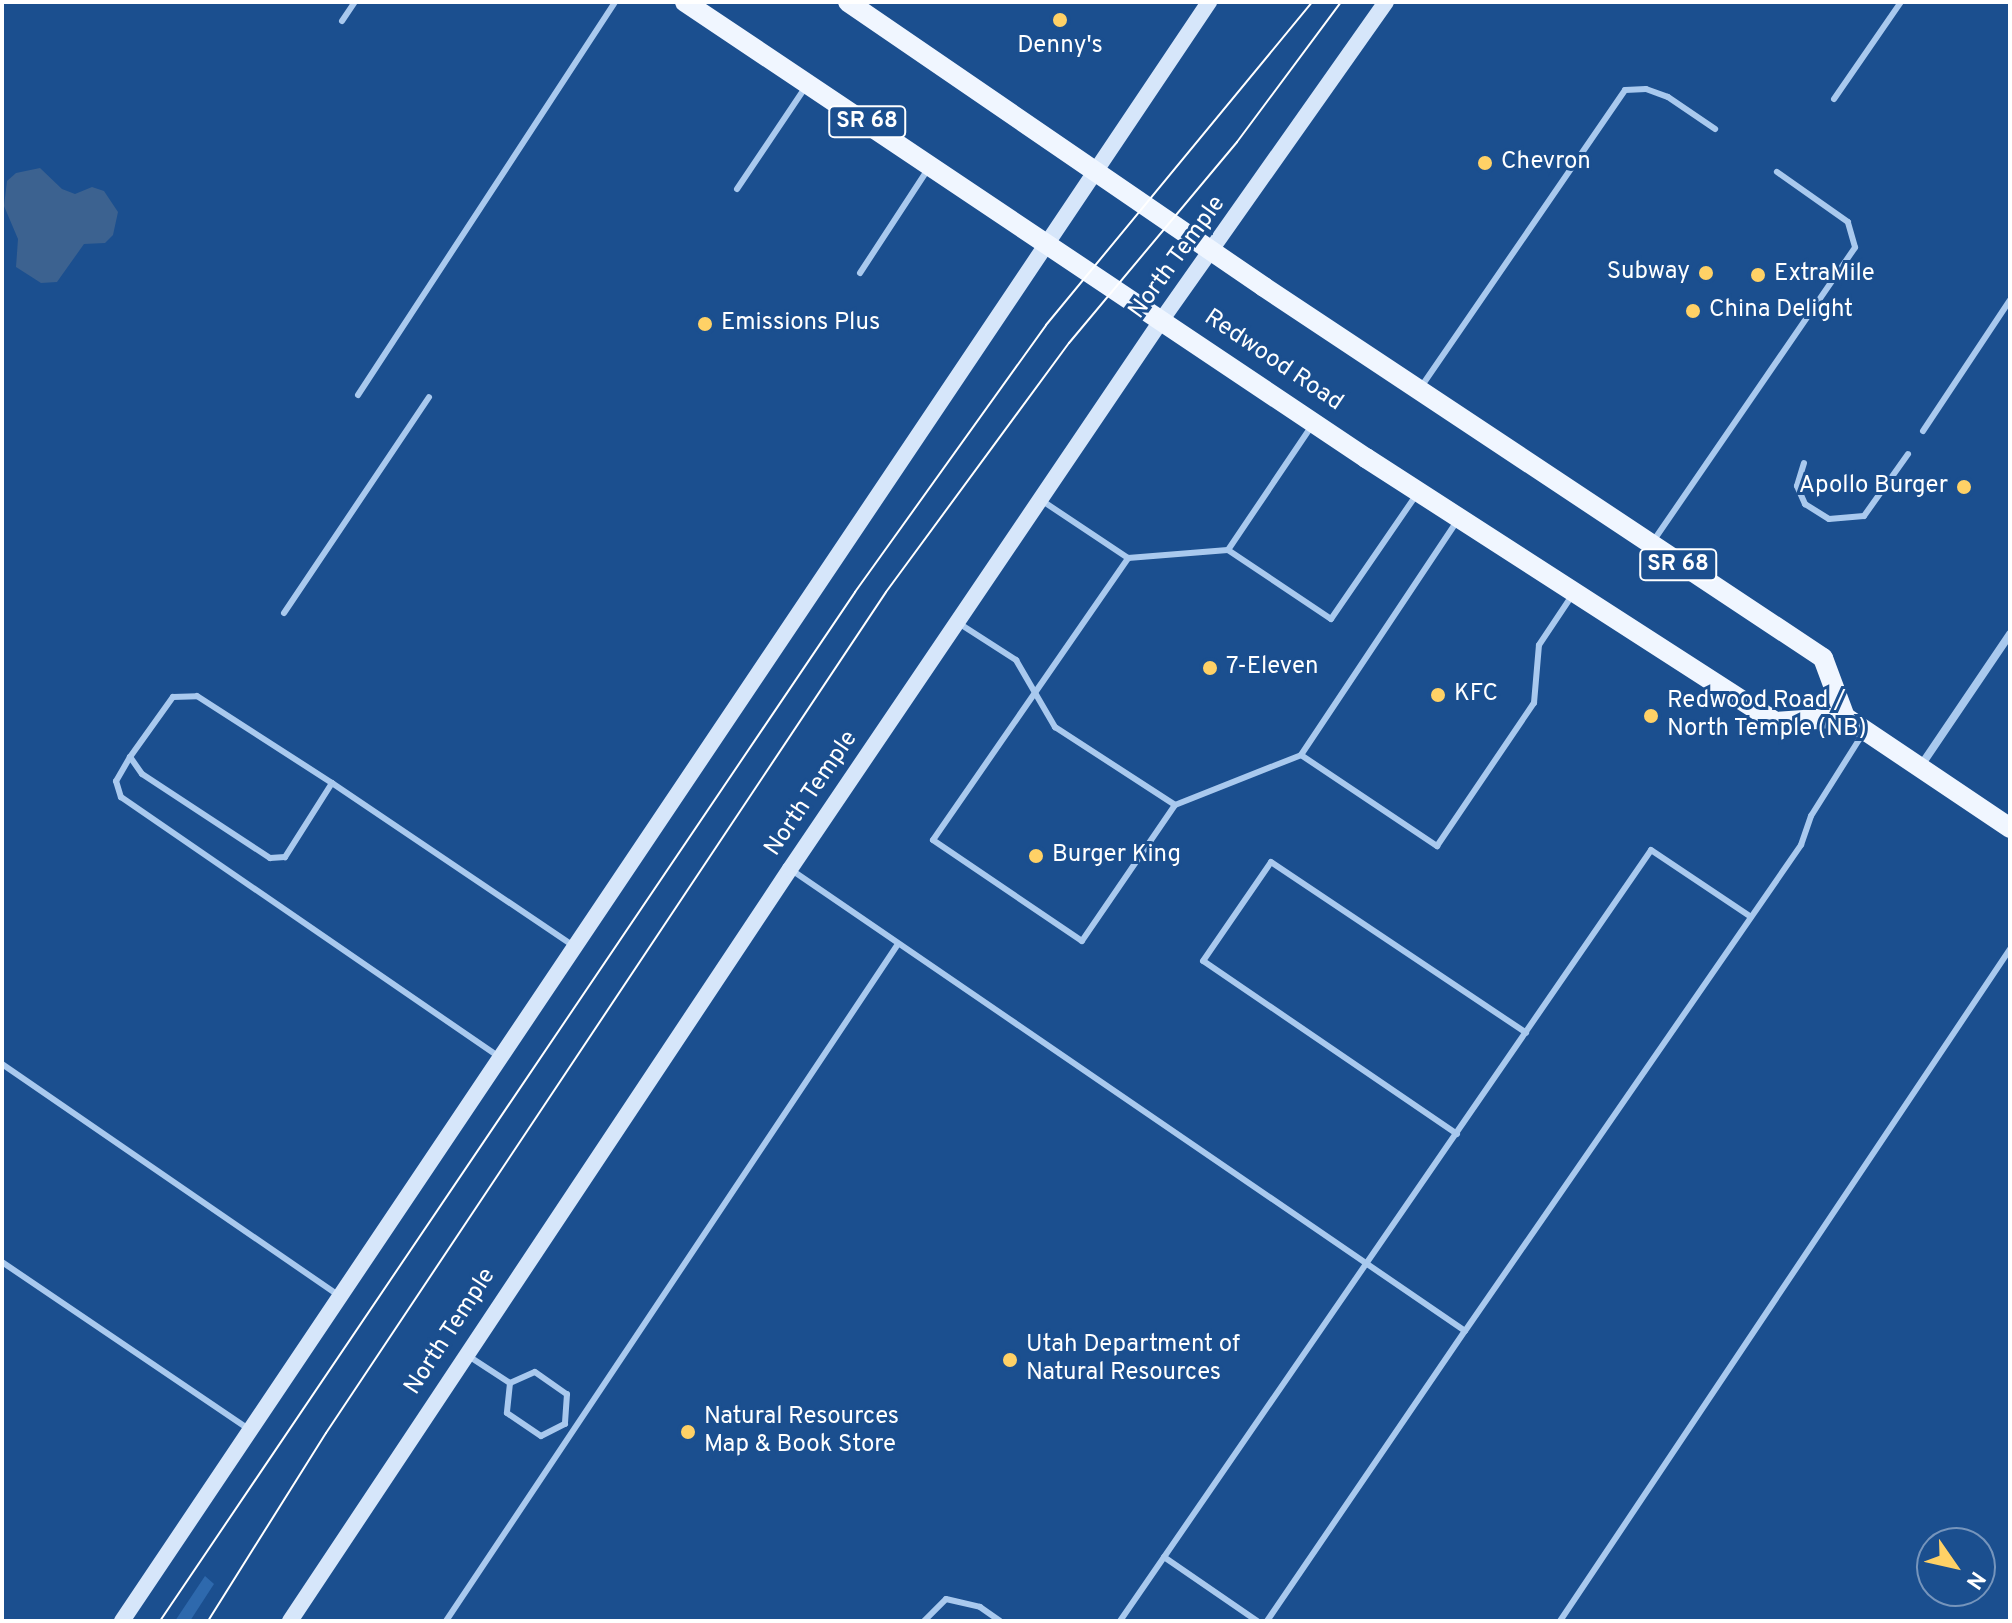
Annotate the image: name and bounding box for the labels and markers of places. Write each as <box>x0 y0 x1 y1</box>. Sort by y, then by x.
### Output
marker: Denny's <box>1051 11 1069 29</box>
place label: Denny's <box>1017 33 1103 61</box>
place label: Chevron <box>1501 149 1591 177</box>
marker: Chevron <box>1476 154 1494 172</box>
place label: Subway <box>1607 259 1690 287</box>
place label: ExtraMile <box>1774 261 1875 289</box>
marker: Subway <box>1697 264 1715 282</box>
marker: ExtraMile <box>1749 266 1767 284</box>
place label: China Delight <box>1709 297 1853 325</box>
marker: China Delight <box>1684 302 1702 320</box>
place label: Emissions Plus <box>721 310 880 338</box>
marker: Emissions Plus <box>696 315 714 333</box>
place label: Apollo Burger <box>1799 473 1948 501</box>
marker: Apollo Burger <box>1955 478 1973 496</box>
place label: 7-Eleven <box>1226 654 1319 682</box>
marker: 7-Eleven <box>1201 659 1219 677</box>
place label: KFC <box>1454 681 1498 709</box>
marker: KFC <box>1429 686 1447 704</box>
place label: Redwood Road / North Temple (NB) <box>1667 688 1868 744</box>
marker: Redwood Road / North Temple (NB) <box>1642 707 1660 725</box>
place label: Burger King <box>1052 842 1181 870</box>
marker: Burger King <box>1027 847 1045 865</box>
place label: Utah Department of Natural Resources <box>1026 1332 1240 1388</box>
marker: Utah Department of Natural Resources <box>1001 1351 1019 1369</box>
place label: Natural Resources Map & Book Store <box>704 1404 899 1460</box>
marker: Natural Resources Map & Book Store <box>679 1423 697 1441</box>

